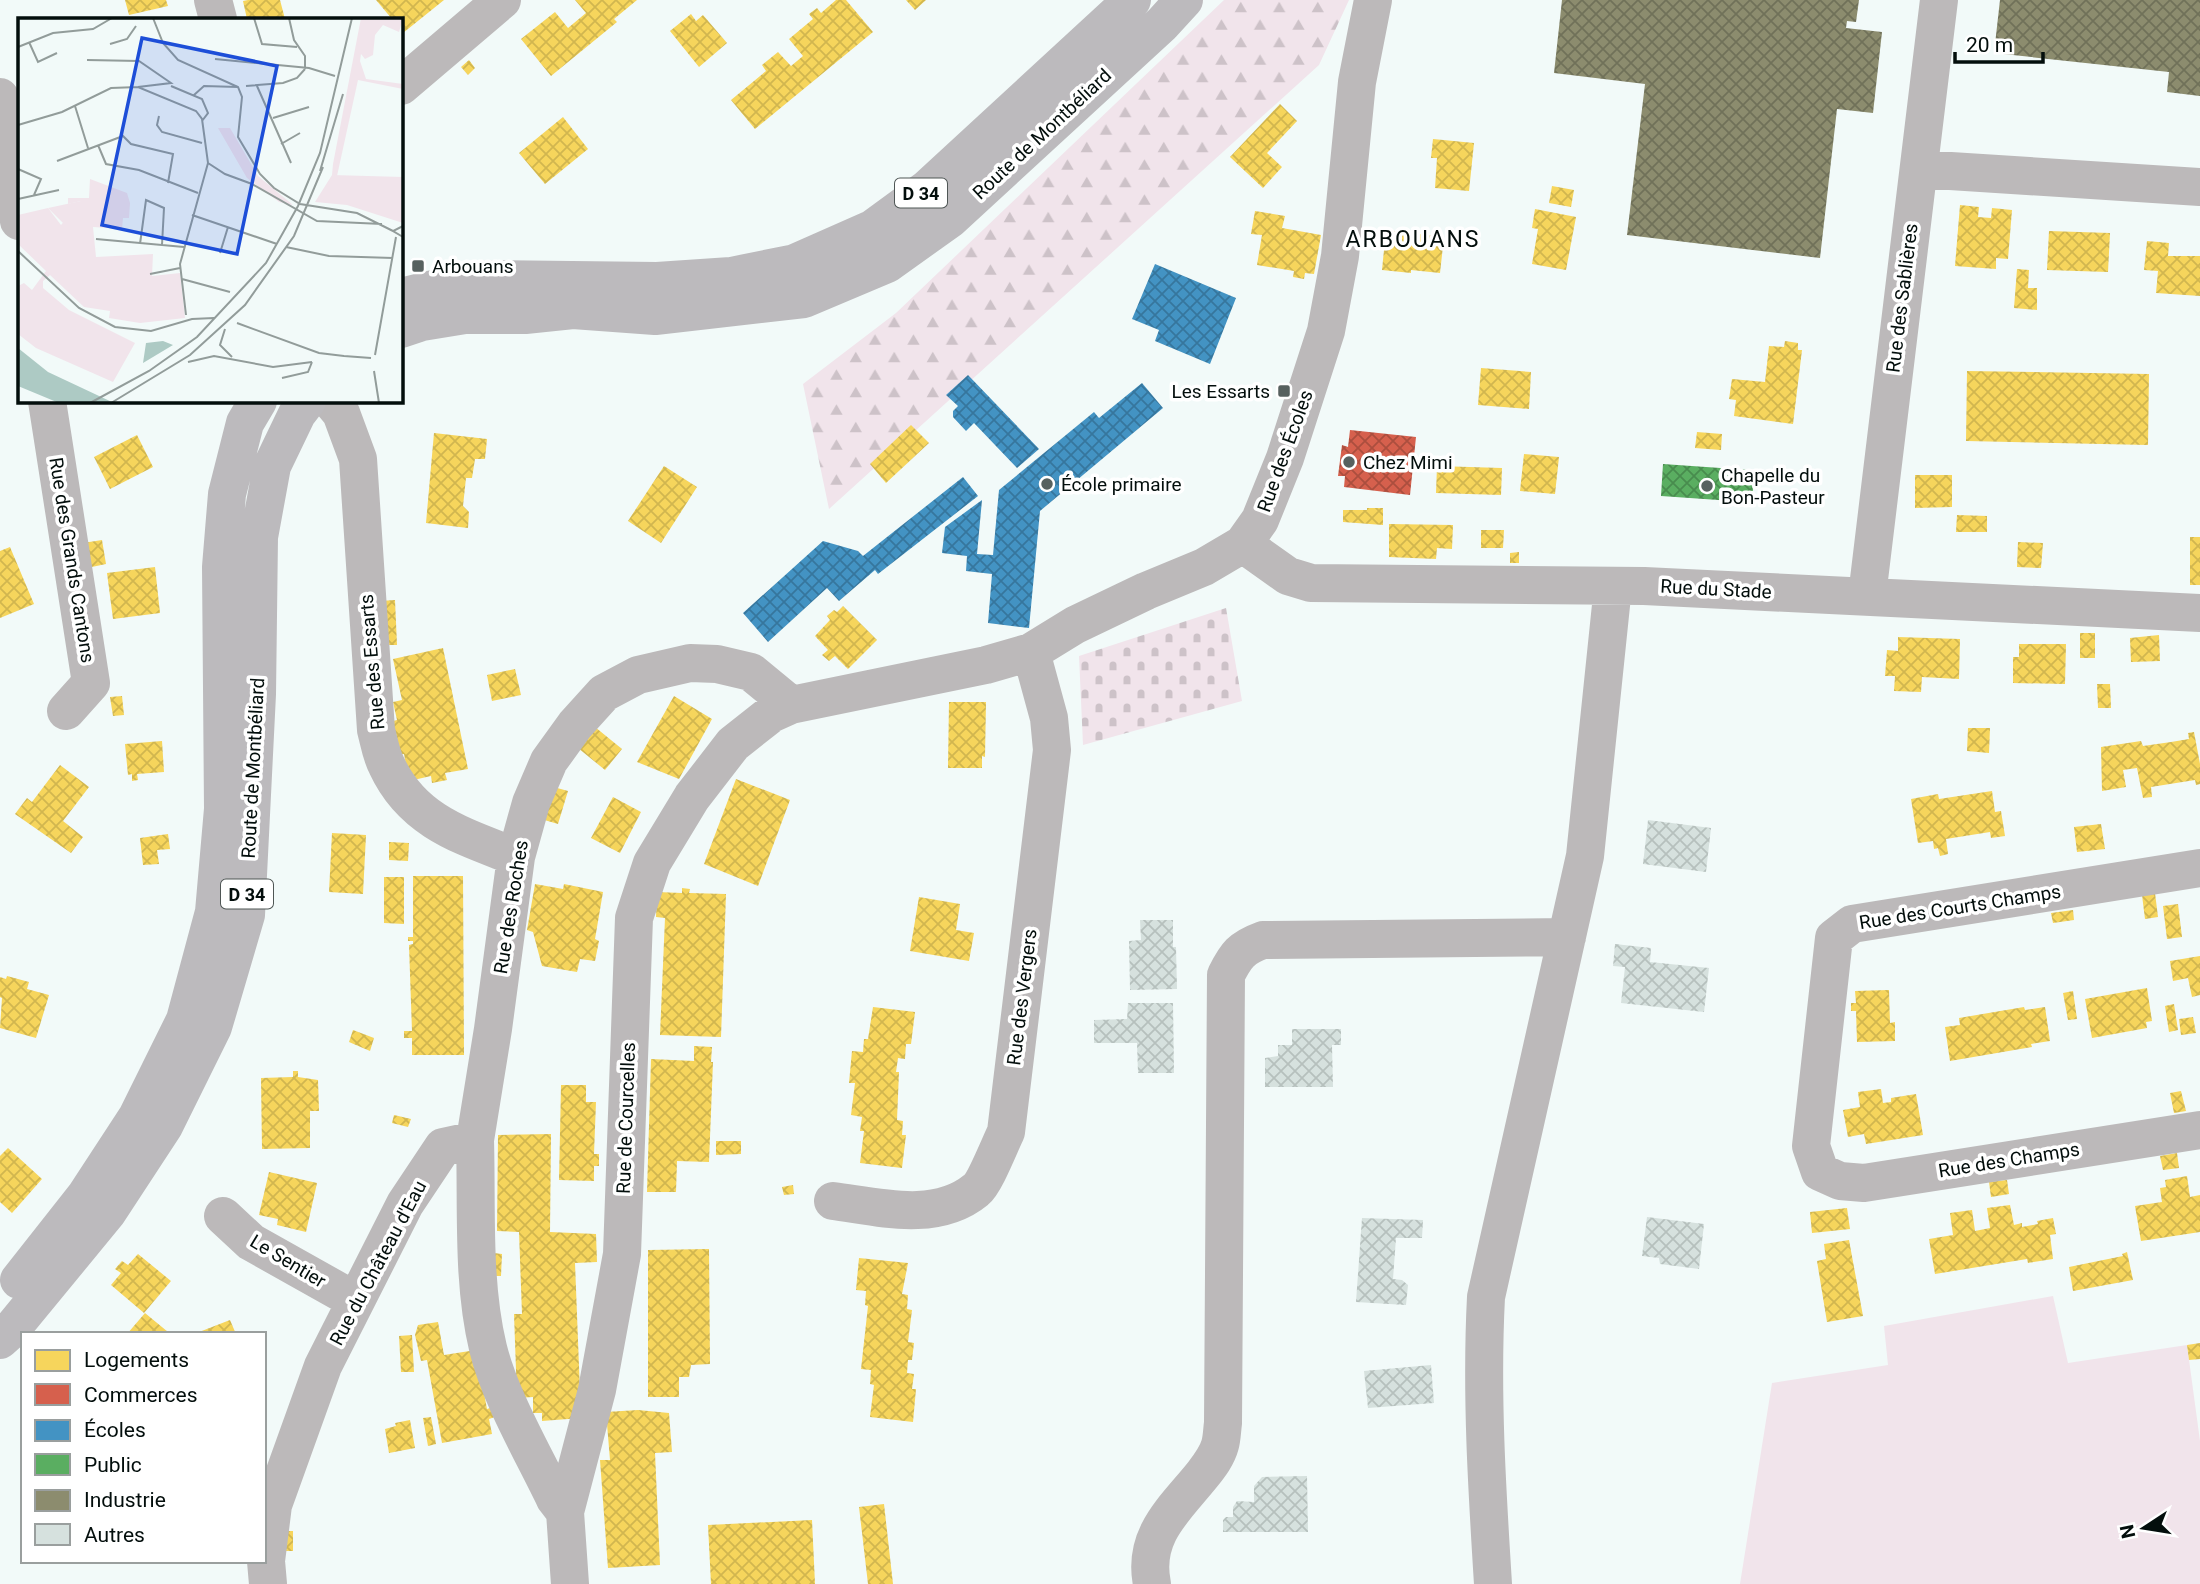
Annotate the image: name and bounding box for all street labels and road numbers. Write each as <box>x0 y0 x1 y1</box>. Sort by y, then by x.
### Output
street label: Route de Montbéliard <box>968 64 1116 204</box>
road number: D 34 <box>895 178 947 208</box>
street label: Rue des Sablières <box>1881 222 1923 374</box>
street label: Rue des Écoles <box>1252 387 1318 515</box>
street label: Rue des Grands Cantons <box>44 456 100 664</box>
street label: Rue du Stade <box>1660 575 1772 603</box>
street label: Rue des Essarts <box>355 593 389 731</box>
street label: Route de Montbéliard <box>237 677 269 859</box>
street label: Rue des Roches <box>489 838 533 976</box>
road number: D 34 <box>221 880 273 908</box>
street label: Rue des Courts Champs <box>1858 880 2062 934</box>
street label: Rue des Vergers <box>1002 927 1042 1067</box>
street label: Rue de Courcelles <box>612 1042 640 1194</box>
street label: Rue des Champs <box>1937 1137 2081 1183</box>
street label: Rue du Château d'Eau <box>325 1177 431 1349</box>
street label: Le Sentier <box>246 1229 330 1293</box>

